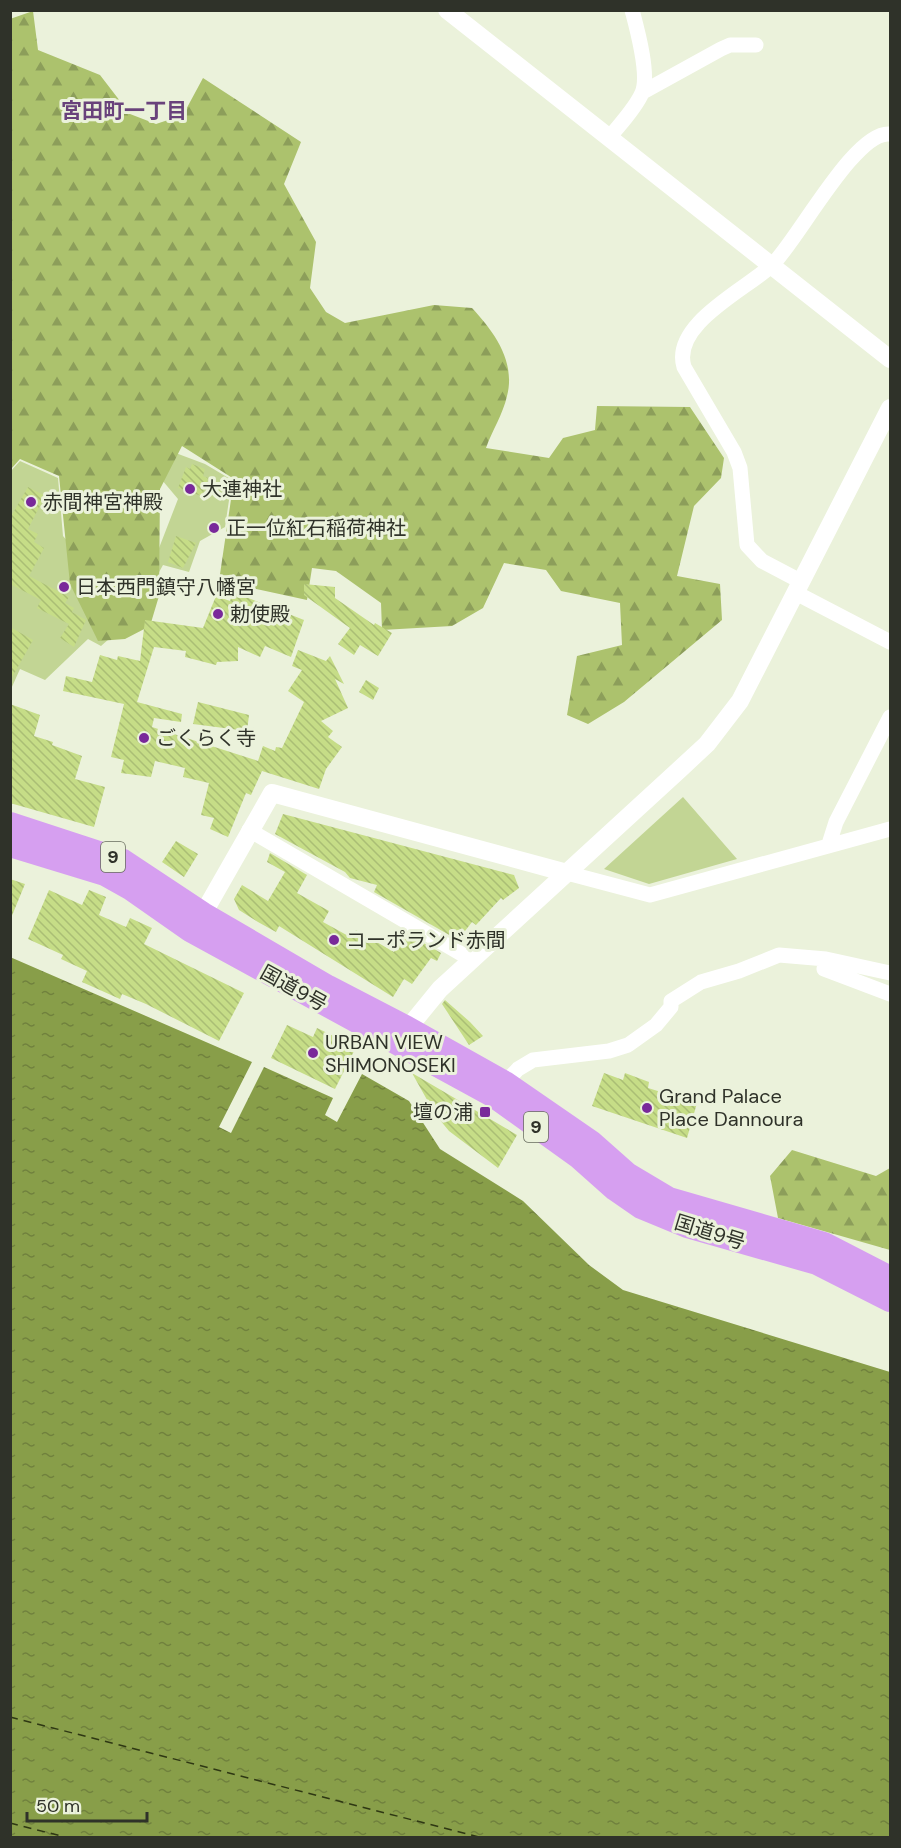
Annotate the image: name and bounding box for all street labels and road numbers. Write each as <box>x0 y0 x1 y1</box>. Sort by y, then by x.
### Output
road number: 9 <box>101 842 125 872</box>
street label: 国道9号 <box>256 959 332 1017</box>
road number: 9 <box>524 1112 548 1142</box>
street label: 国道9号 <box>672 1209 748 1255</box>

